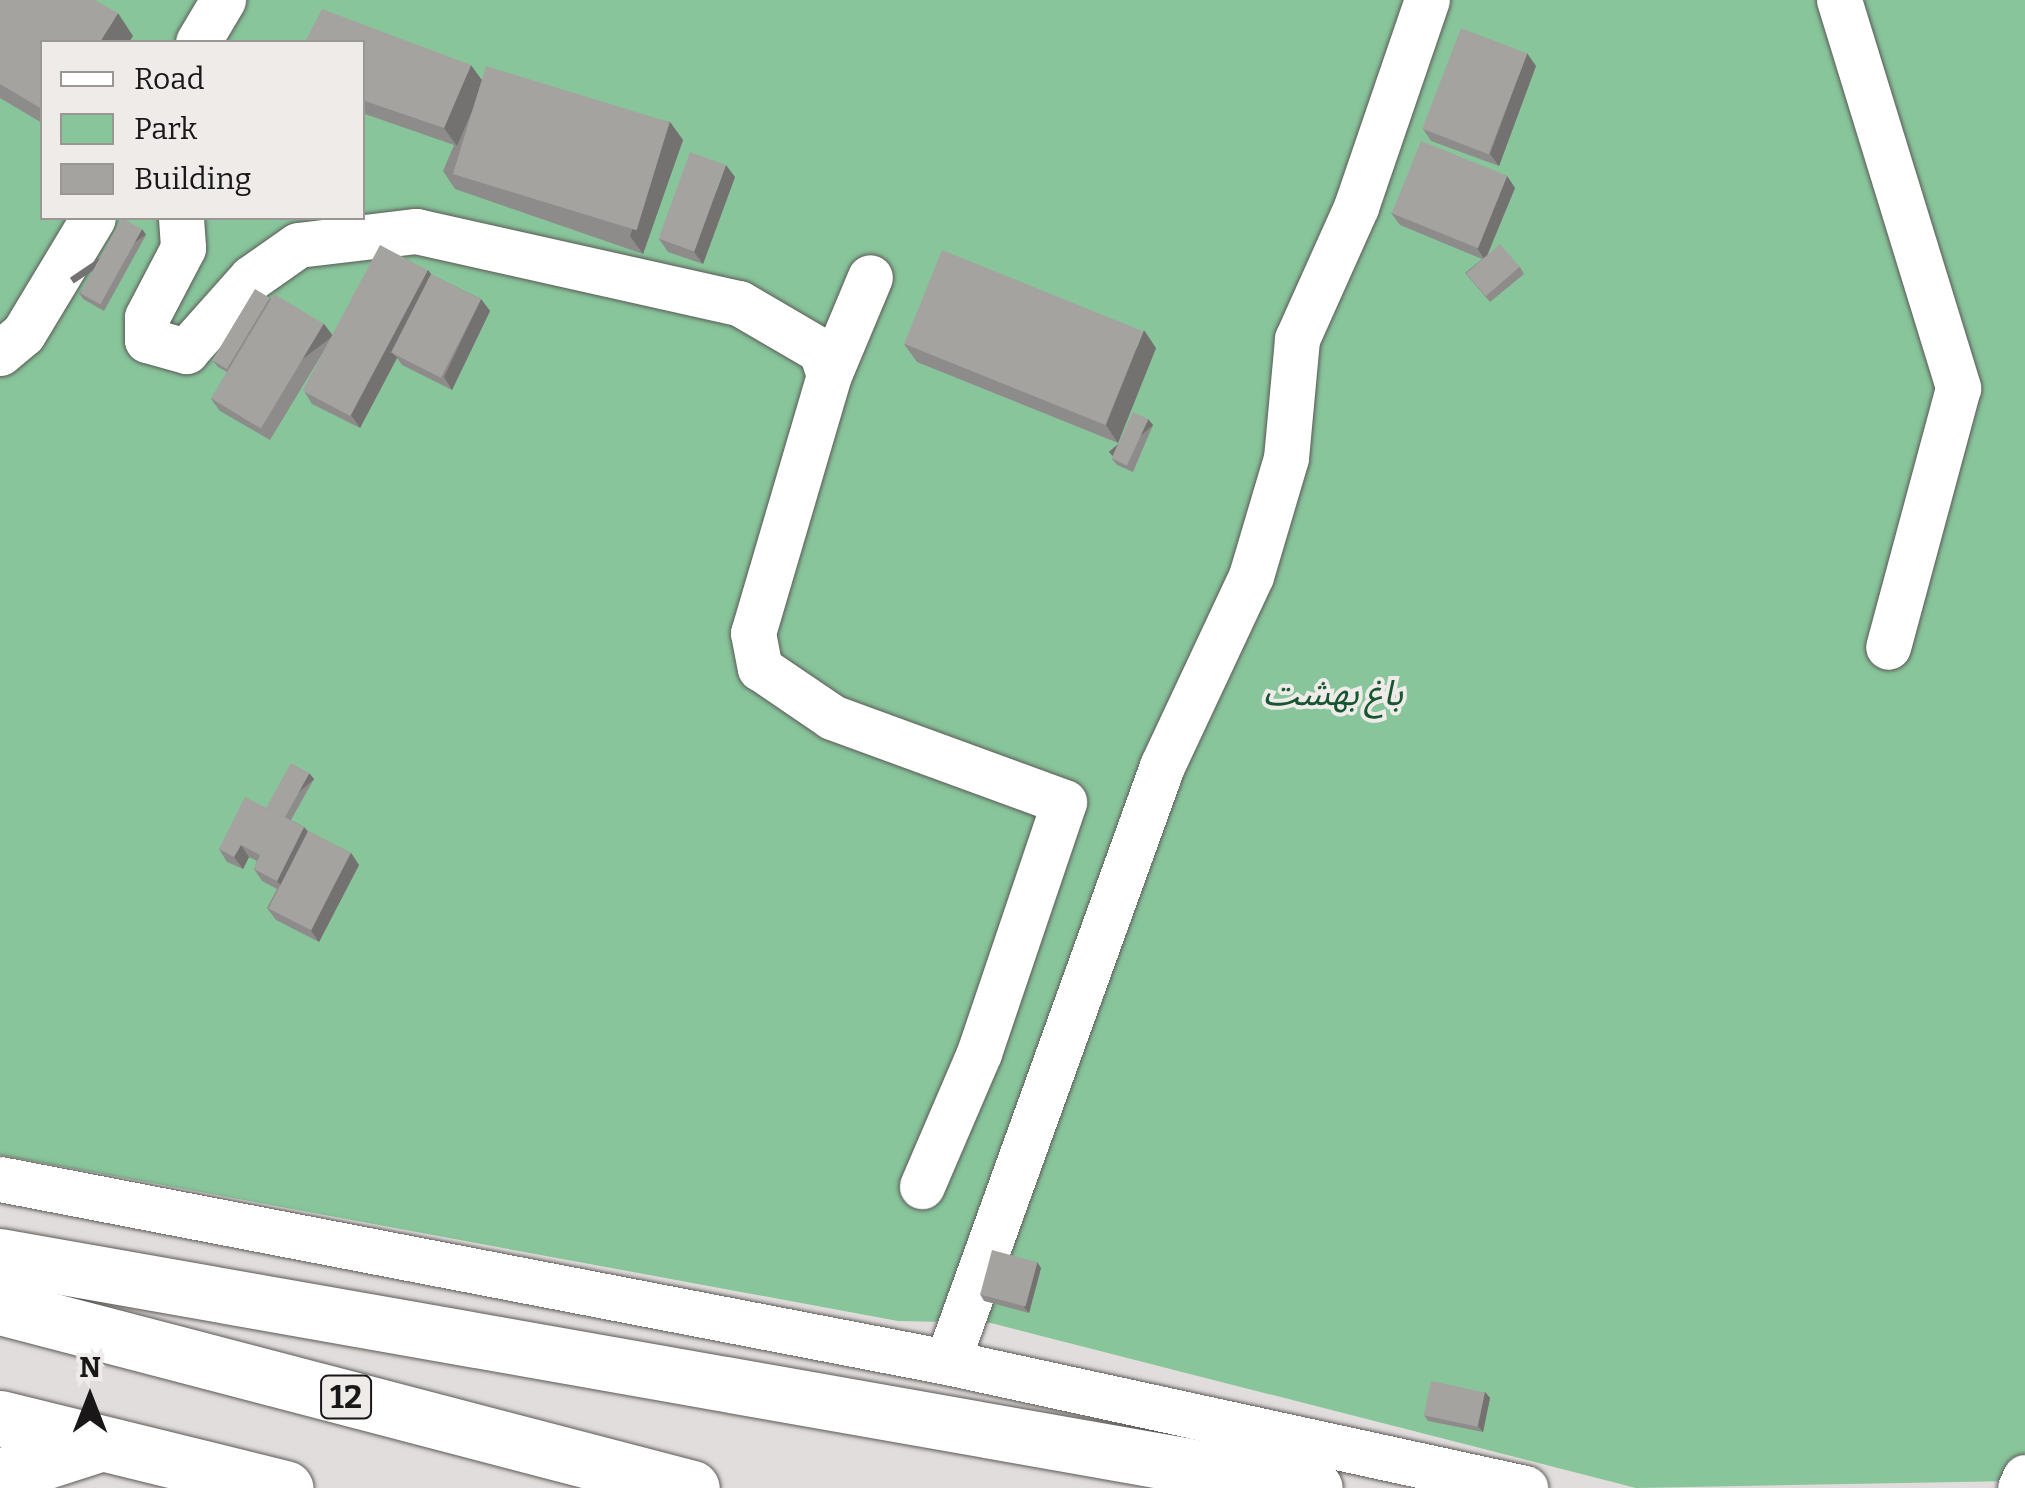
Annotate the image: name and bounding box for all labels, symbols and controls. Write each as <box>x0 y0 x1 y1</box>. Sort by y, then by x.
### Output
legend <box>40 40 365 220</box>
text: Road <box>134 61 205 97</box>
text: Park <box>134 111 197 147</box>
text: Building <box>134 161 252 197</box>
park label: باغ بهشت <box>1263 672 1403 714</box>
north arrow <box>40 1348 140 1448</box>
text: N <box>79 1351 101 1384</box>
road number: 12 <box>318 1370 374 1424</box>

